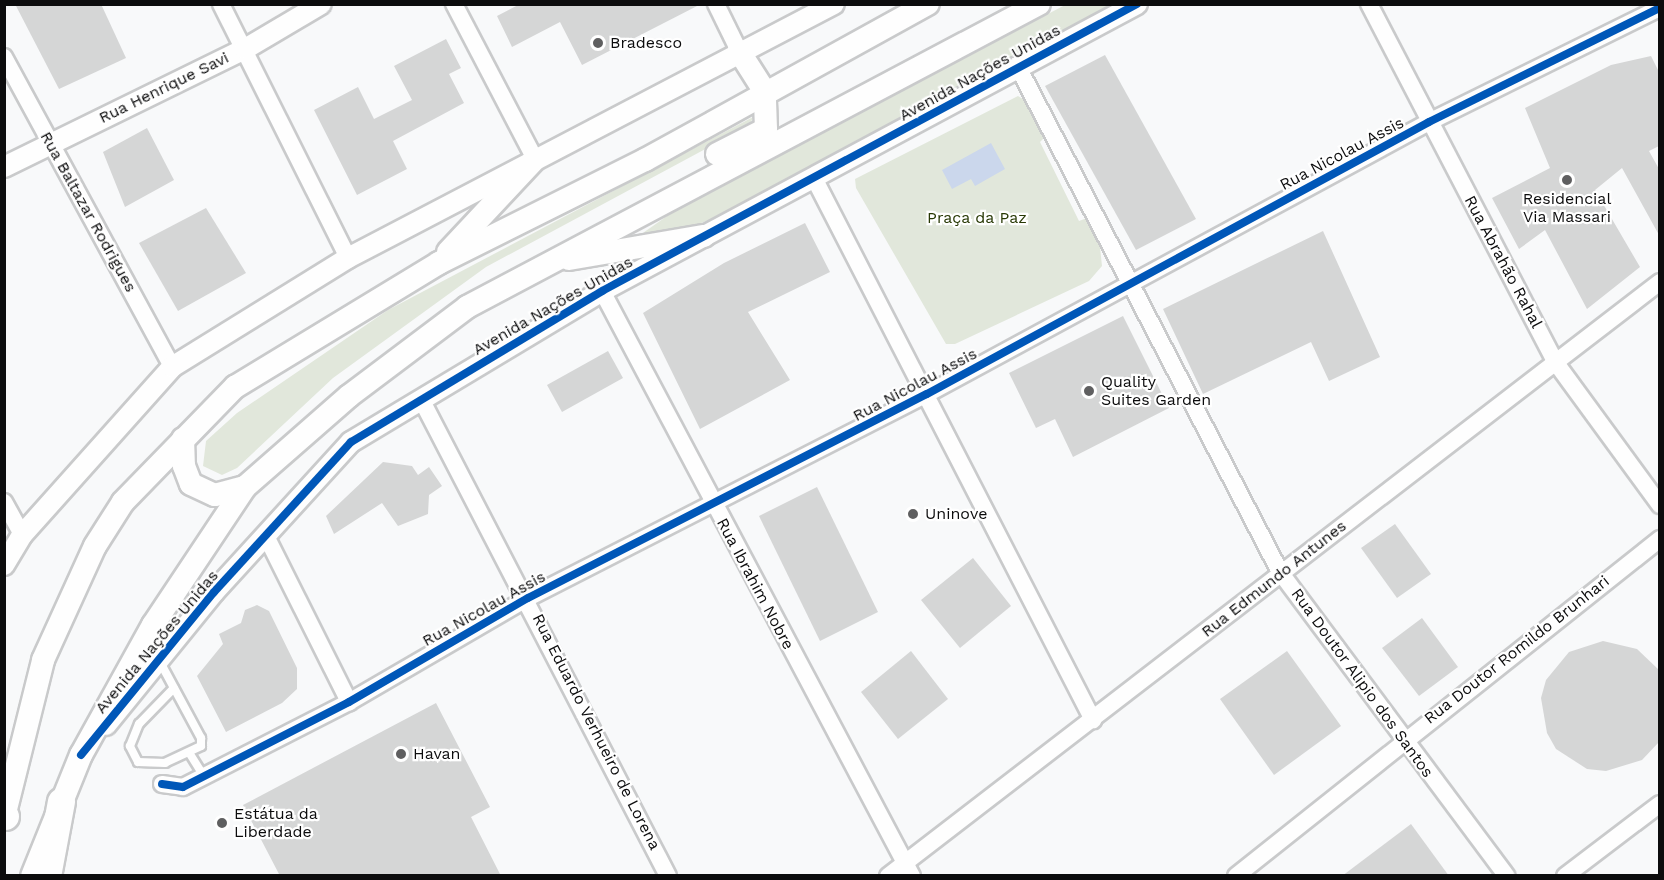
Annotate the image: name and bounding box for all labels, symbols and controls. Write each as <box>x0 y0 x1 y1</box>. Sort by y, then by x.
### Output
street label: Avenida Nações Unidas <box>896 21 1064 125</box>
place label: Bradesco <box>610 33 682 53</box>
marker: Bradesco <box>591 36 605 50</box>
street label: Rua Henrique Savi <box>96 48 232 128</box>
street label: Rua Nicolau Assis <box>1276 113 1408 195</box>
street label: Rua Baltazar Rodrigues <box>36 128 140 296</box>
marker: Residencial Via Massari <box>1560 173 1574 187</box>
place label: Residencial Via Massari <box>1523 189 1611 227</box>
street label: Rua Abrahão Rahal <box>1460 192 1546 332</box>
park label: Praça da Paz <box>927 208 1027 228</box>
street label: Avenida Nações Unidas <box>470 252 636 360</box>
street label: Rua Nicolau Assis <box>849 344 981 426</box>
place label: Quality Suites Garden <box>1101 372 1211 410</box>
marker: Quality Suites Garden <box>1082 384 1096 398</box>
place label: Uninove <box>925 504 987 524</box>
marker: Uninove <box>906 507 920 521</box>
street label: Rua Ibrahim Nobre <box>712 515 798 653</box>
street label: Rua Edmundo Antunes <box>1197 516 1351 642</box>
street label: Avenida Nações Unidas <box>91 566 223 718</box>
street label: Rua Nicolau Assis <box>419 567 549 651</box>
street label: Rua Doutor Romildo Brunhari <box>1420 572 1614 728</box>
street label: Rua Doutor Alipio dos Santos <box>1287 584 1437 782</box>
street label: Rua Eduardo Verhueiro de Lorena <box>528 610 664 854</box>
place label: Havan <box>413 744 461 764</box>
marker: Havan <box>394 747 408 761</box>
place label: Estátua da Liberdade <box>234 804 318 842</box>
marker: Estátua da Liberdade <box>215 816 229 830</box>

